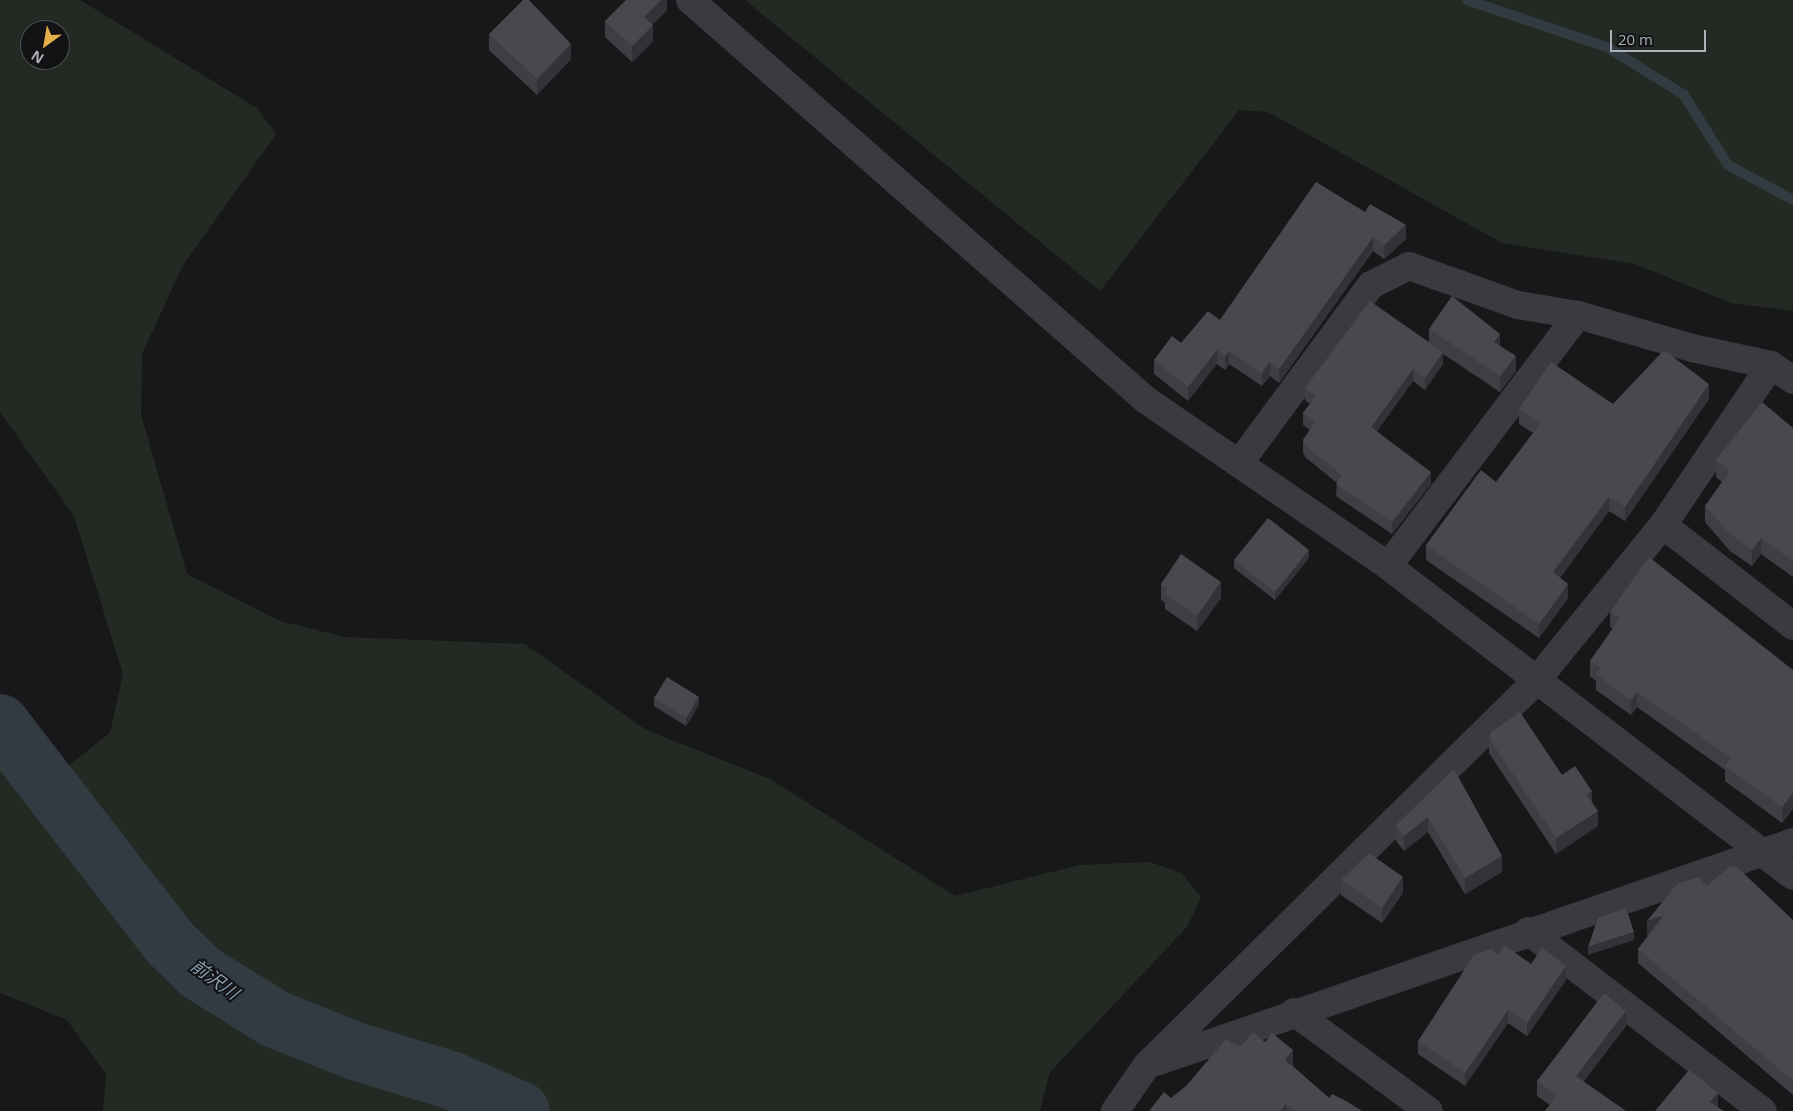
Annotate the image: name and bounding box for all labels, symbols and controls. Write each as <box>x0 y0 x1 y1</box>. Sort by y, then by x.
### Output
north arrow <box>20 20 70 70</box>
scale bar <box>1613 20 1709 52</box>
text: 20 m <box>1618 29 1653 49</box>
text: N <box>27 46 47 68</box>
water label: 前沢川 <box>187 954 243 1004</box>

